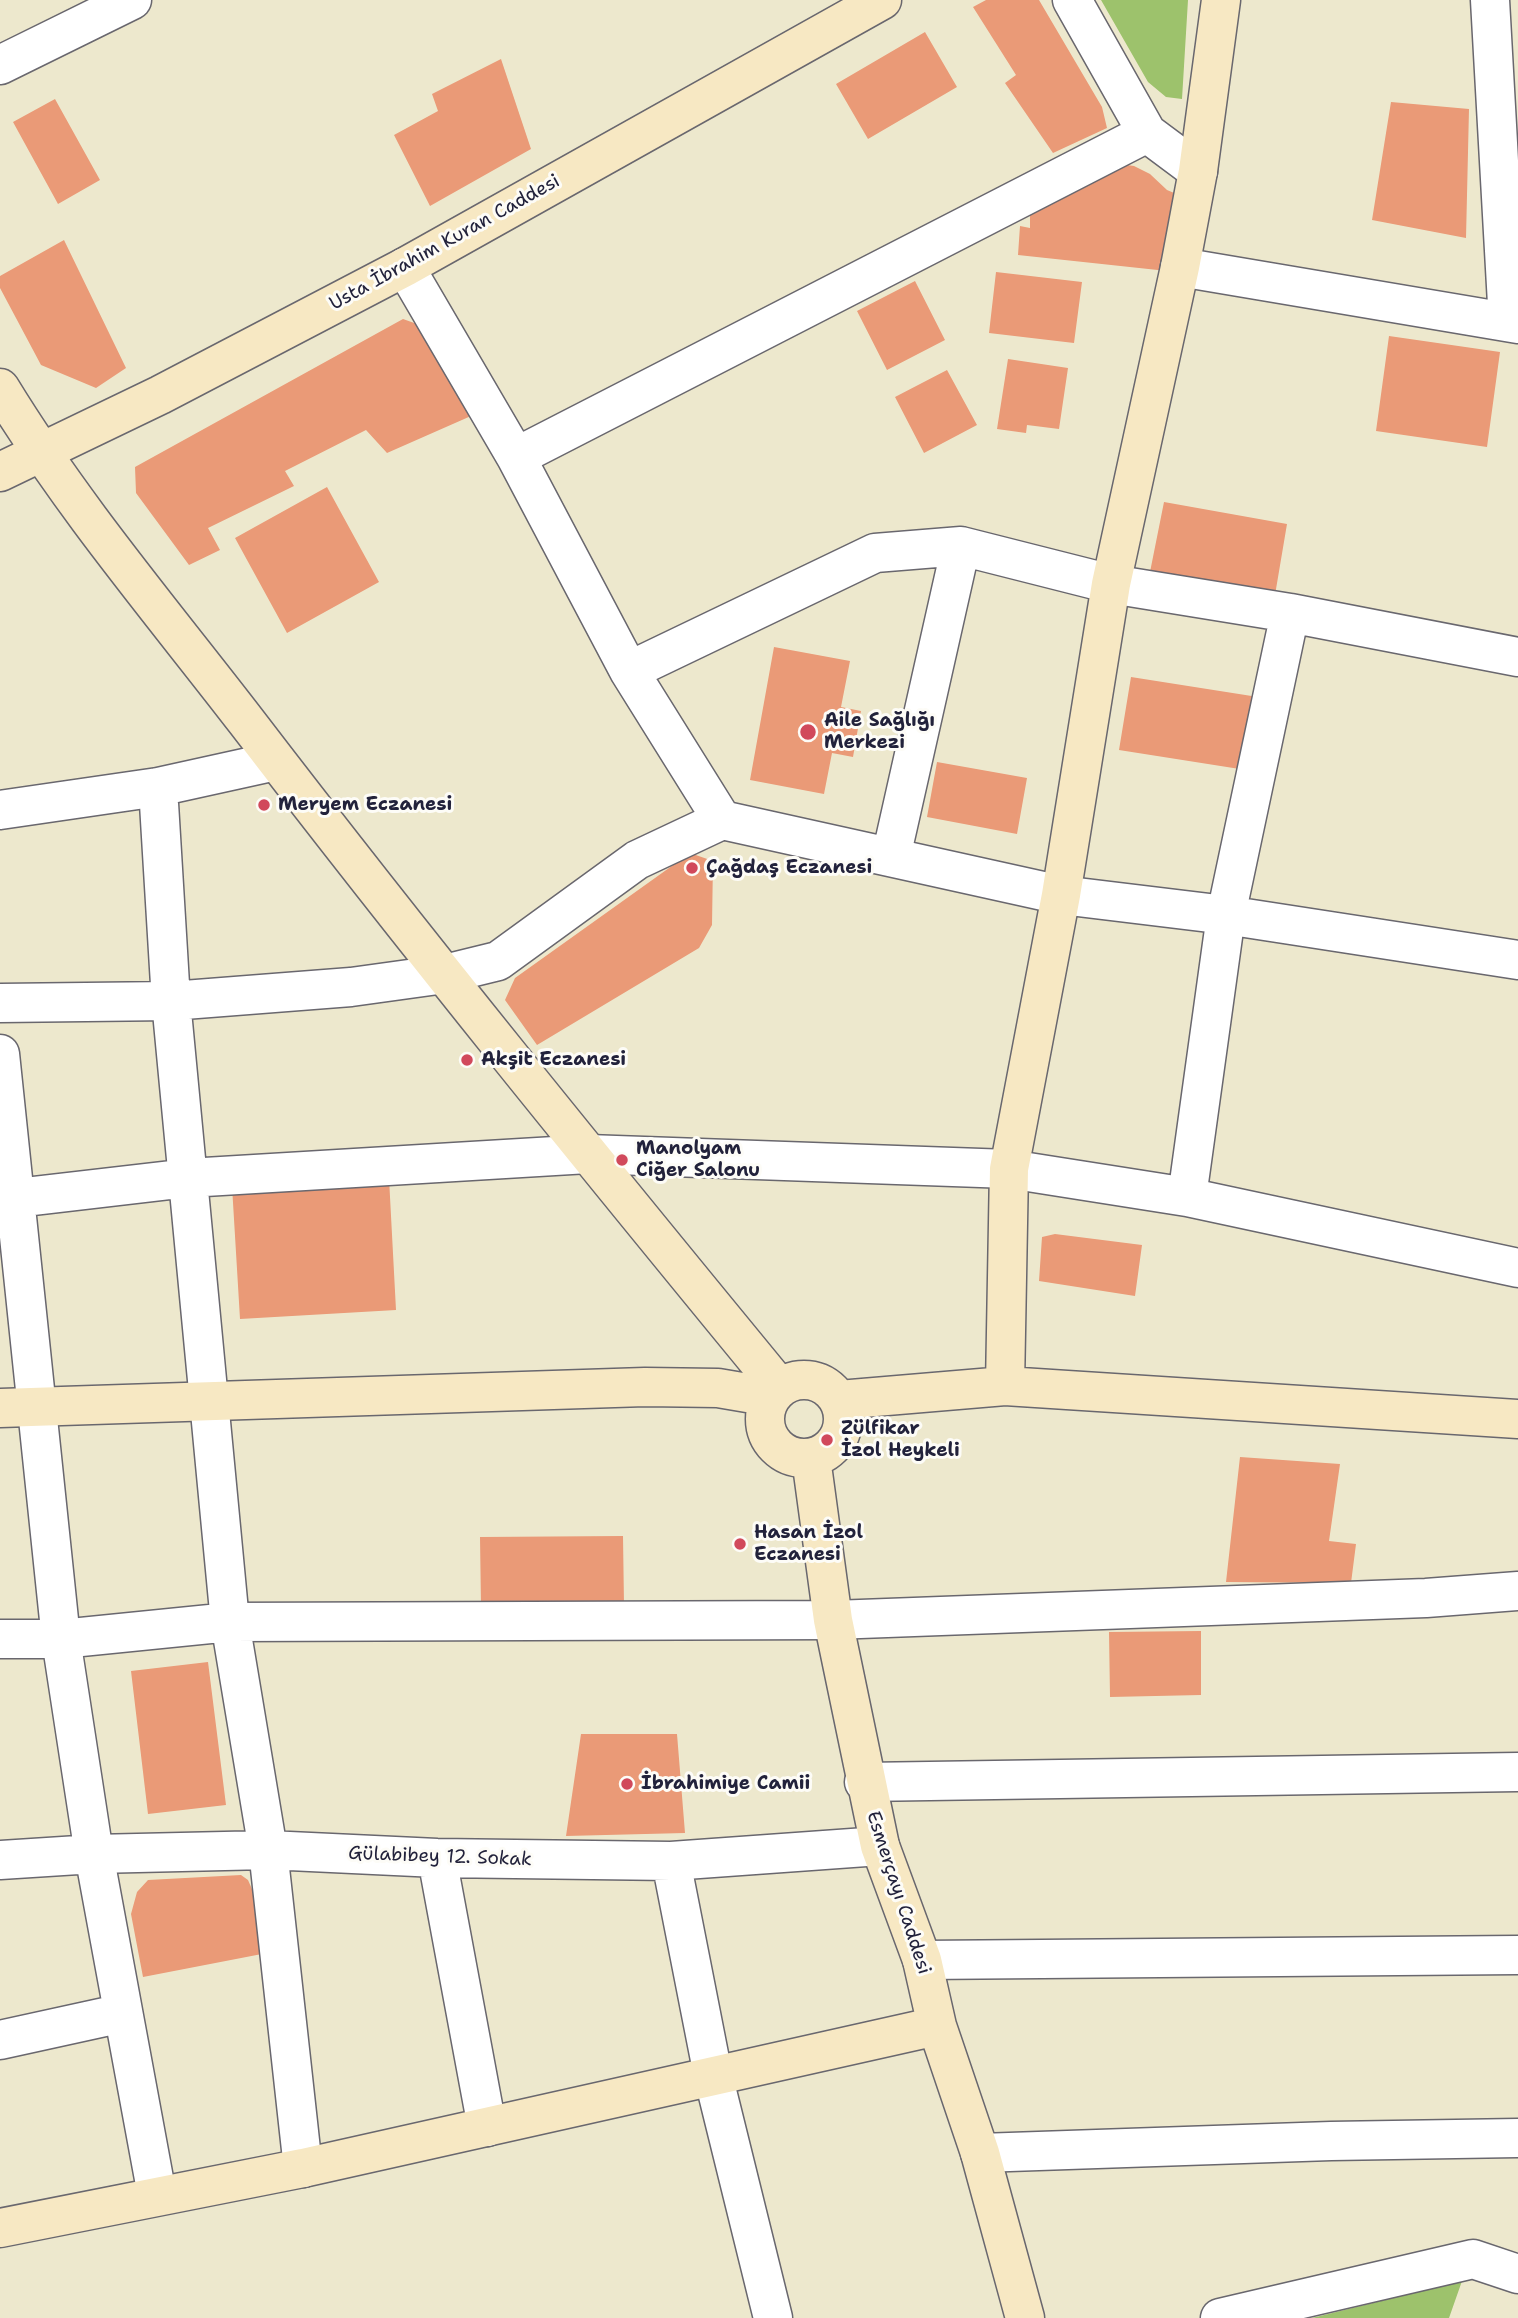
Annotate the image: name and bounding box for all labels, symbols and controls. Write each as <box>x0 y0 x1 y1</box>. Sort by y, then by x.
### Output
street label: Usta İbrahim Kuran Caddesi <box>326 170 564 316</box>
place label: Aile Sağlığı Merkezi <box>824 710 935 754</box>
marker: Aile Sağlığı Merkezi <box>798 722 818 742</box>
place label: Meryem Eczanesi <box>278 794 452 816</box>
marker: Meryem Eczanesi <box>256 797 272 813</box>
place label: Çağdaş Eczanesi <box>706 857 872 879</box>
marker: Çağdaş Eczanesi <box>684 860 700 876</box>
place label: Akşit Eczanesi <box>481 1049 626 1071</box>
marker: Akşit Eczanesi <box>459 1052 475 1068</box>
place label: Manolyam Ciğer Salonu <box>636 1138 760 1182</box>
marker: Manolyam Ciğer Salonu <box>614 1152 630 1168</box>
place label: Zülfikar İzol Heykeli <box>841 1418 960 1462</box>
marker: Zülfikar İzol Heykeli <box>819 1432 835 1448</box>
place label: Hasan İzol Eczanesi <box>754 1522 863 1566</box>
marker: Hasan İzol Eczanesi <box>732 1536 748 1552</box>
place label: İbrahimiye Camii <box>641 1773 810 1795</box>
marker: İbrahimiye Camii <box>619 1776 635 1792</box>
street label: Esmerçayı Caddesi <box>861 1809 935 1977</box>
street label: Gülabibey 12. Sokak <box>348 1842 532 1872</box>

